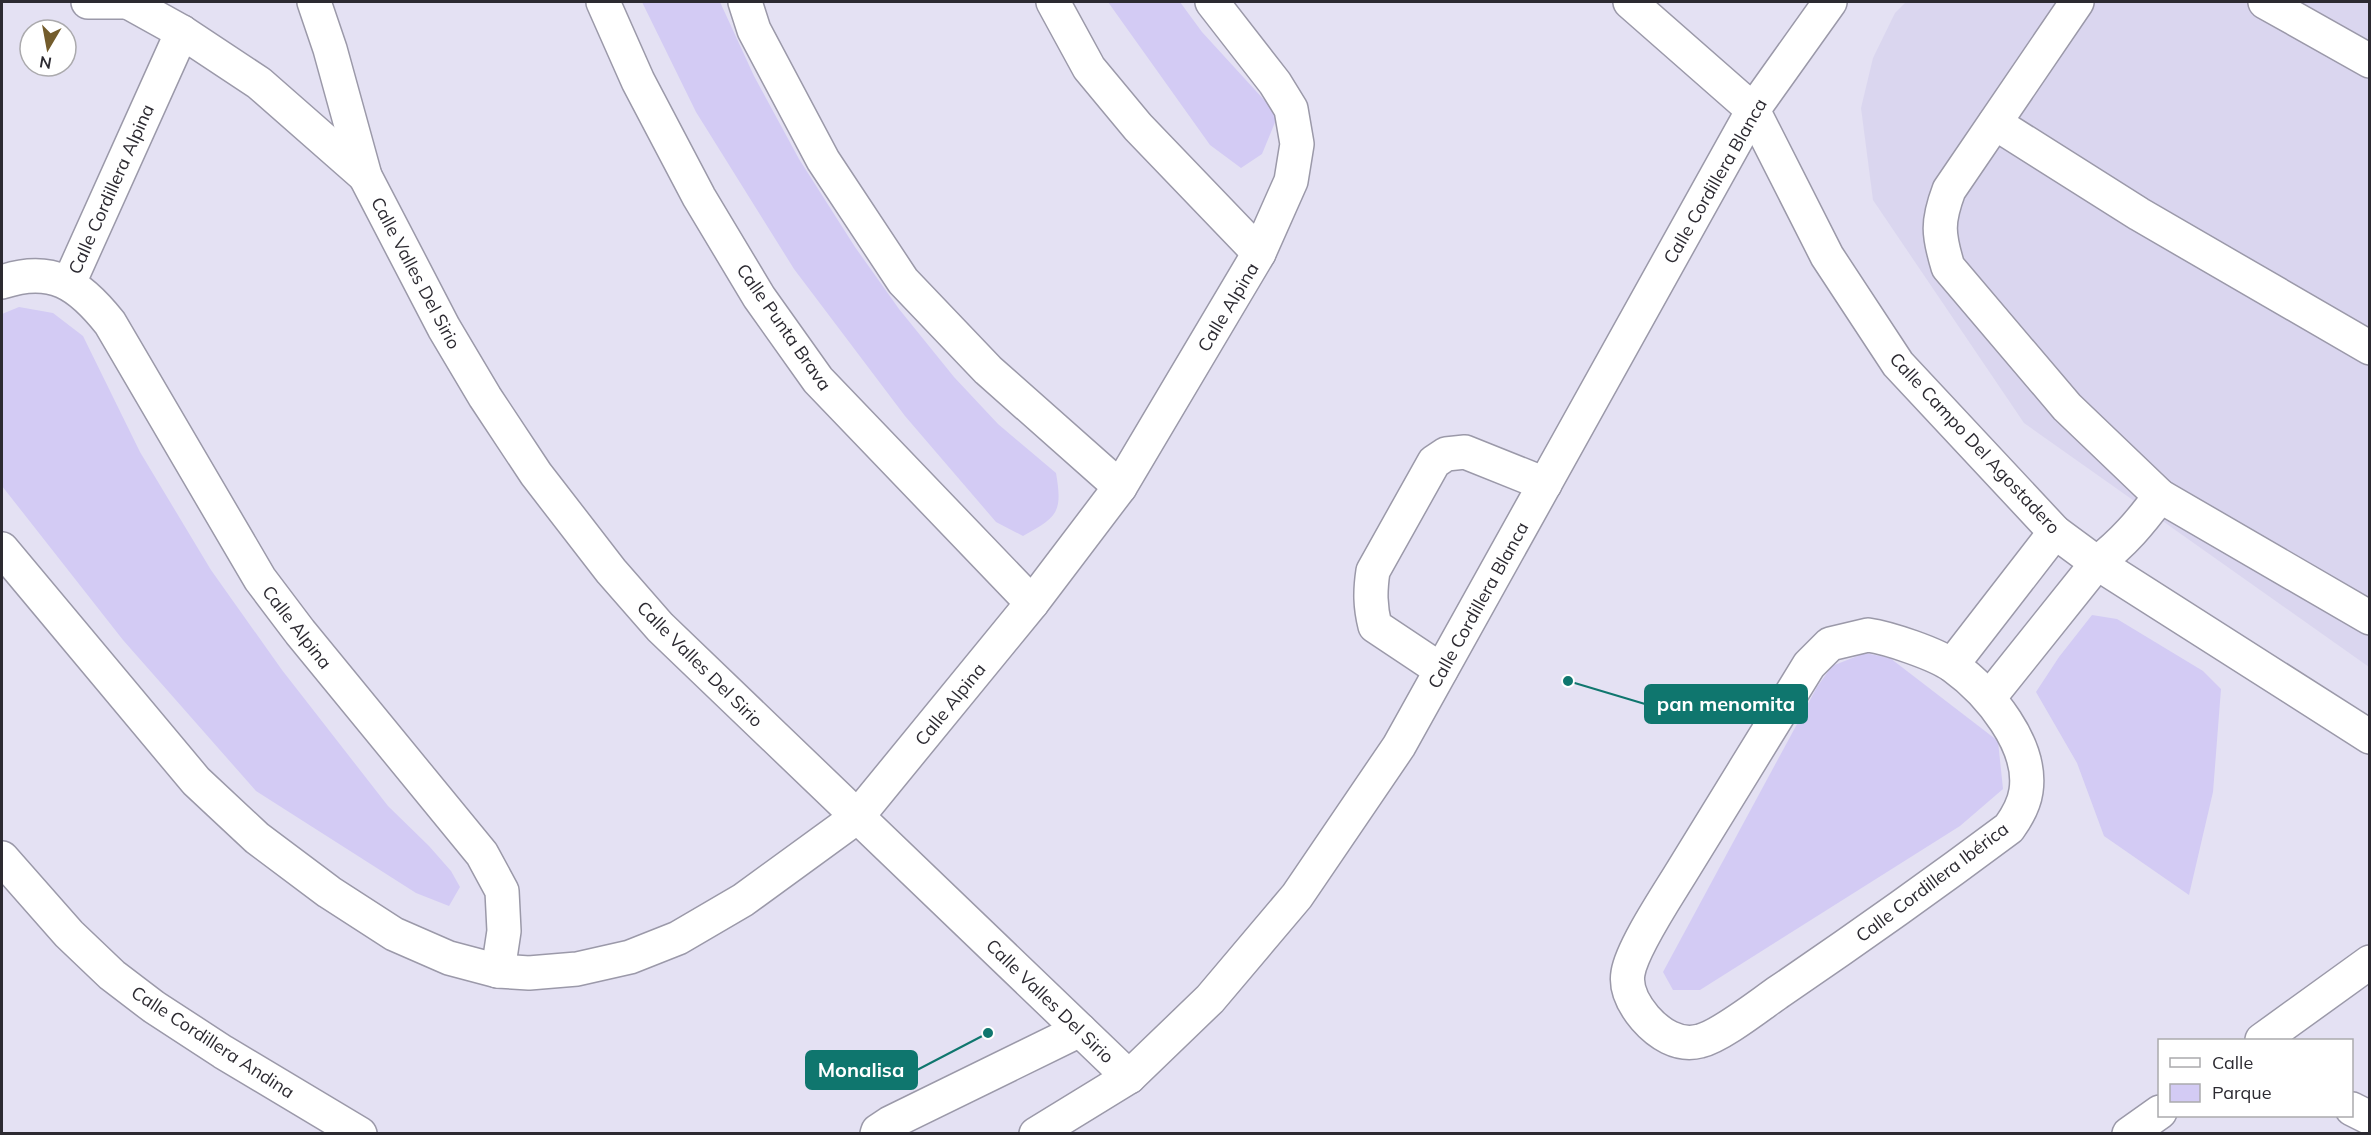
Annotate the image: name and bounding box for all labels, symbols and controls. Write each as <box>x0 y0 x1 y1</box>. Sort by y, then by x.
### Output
north arrow <box>18 18 78 78</box>
text: N <box>38 52 53 74</box>
street label: Calle Cordillera Blanca <box>1658 94 1772 268</box>
street label: Calle Cordillera Alpina <box>63 100 159 278</box>
street label: Calle Valles Del Sirio <box>366 193 466 353</box>
street label: Calle Alpina <box>1192 258 1264 356</box>
street label: Calle Punta Brava <box>732 259 836 395</box>
street label: Calle Campo Del Agostadero <box>1885 347 2065 539</box>
street label: Calle Cordillera Blanca <box>1423 518 1533 692</box>
street label: Calle Alpina <box>257 581 337 673</box>
street label: Calle Valles Del Sirio <box>632 596 768 732</box>
street label: Calle Alpina <box>910 658 990 750</box>
callout: pan menomita <box>1645 685 1807 723</box>
text: pan menomita <box>1657 691 1795 716</box>
street label: Calle Cordillera Ibérica <box>1851 817 2013 947</box>
street label: Calle Valles Del Sirio <box>981 934 1119 1068</box>
street label: Calle Cordillera Andina <box>127 981 299 1103</box>
legend <box>2158 1039 2353 1117</box>
callout: Monalisa <box>806 1051 917 1089</box>
text: Calle <box>2212 1051 2253 1074</box>
text: Monalisa <box>818 1057 904 1082</box>
text: Parque <box>2212 1081 2271 1104</box>

